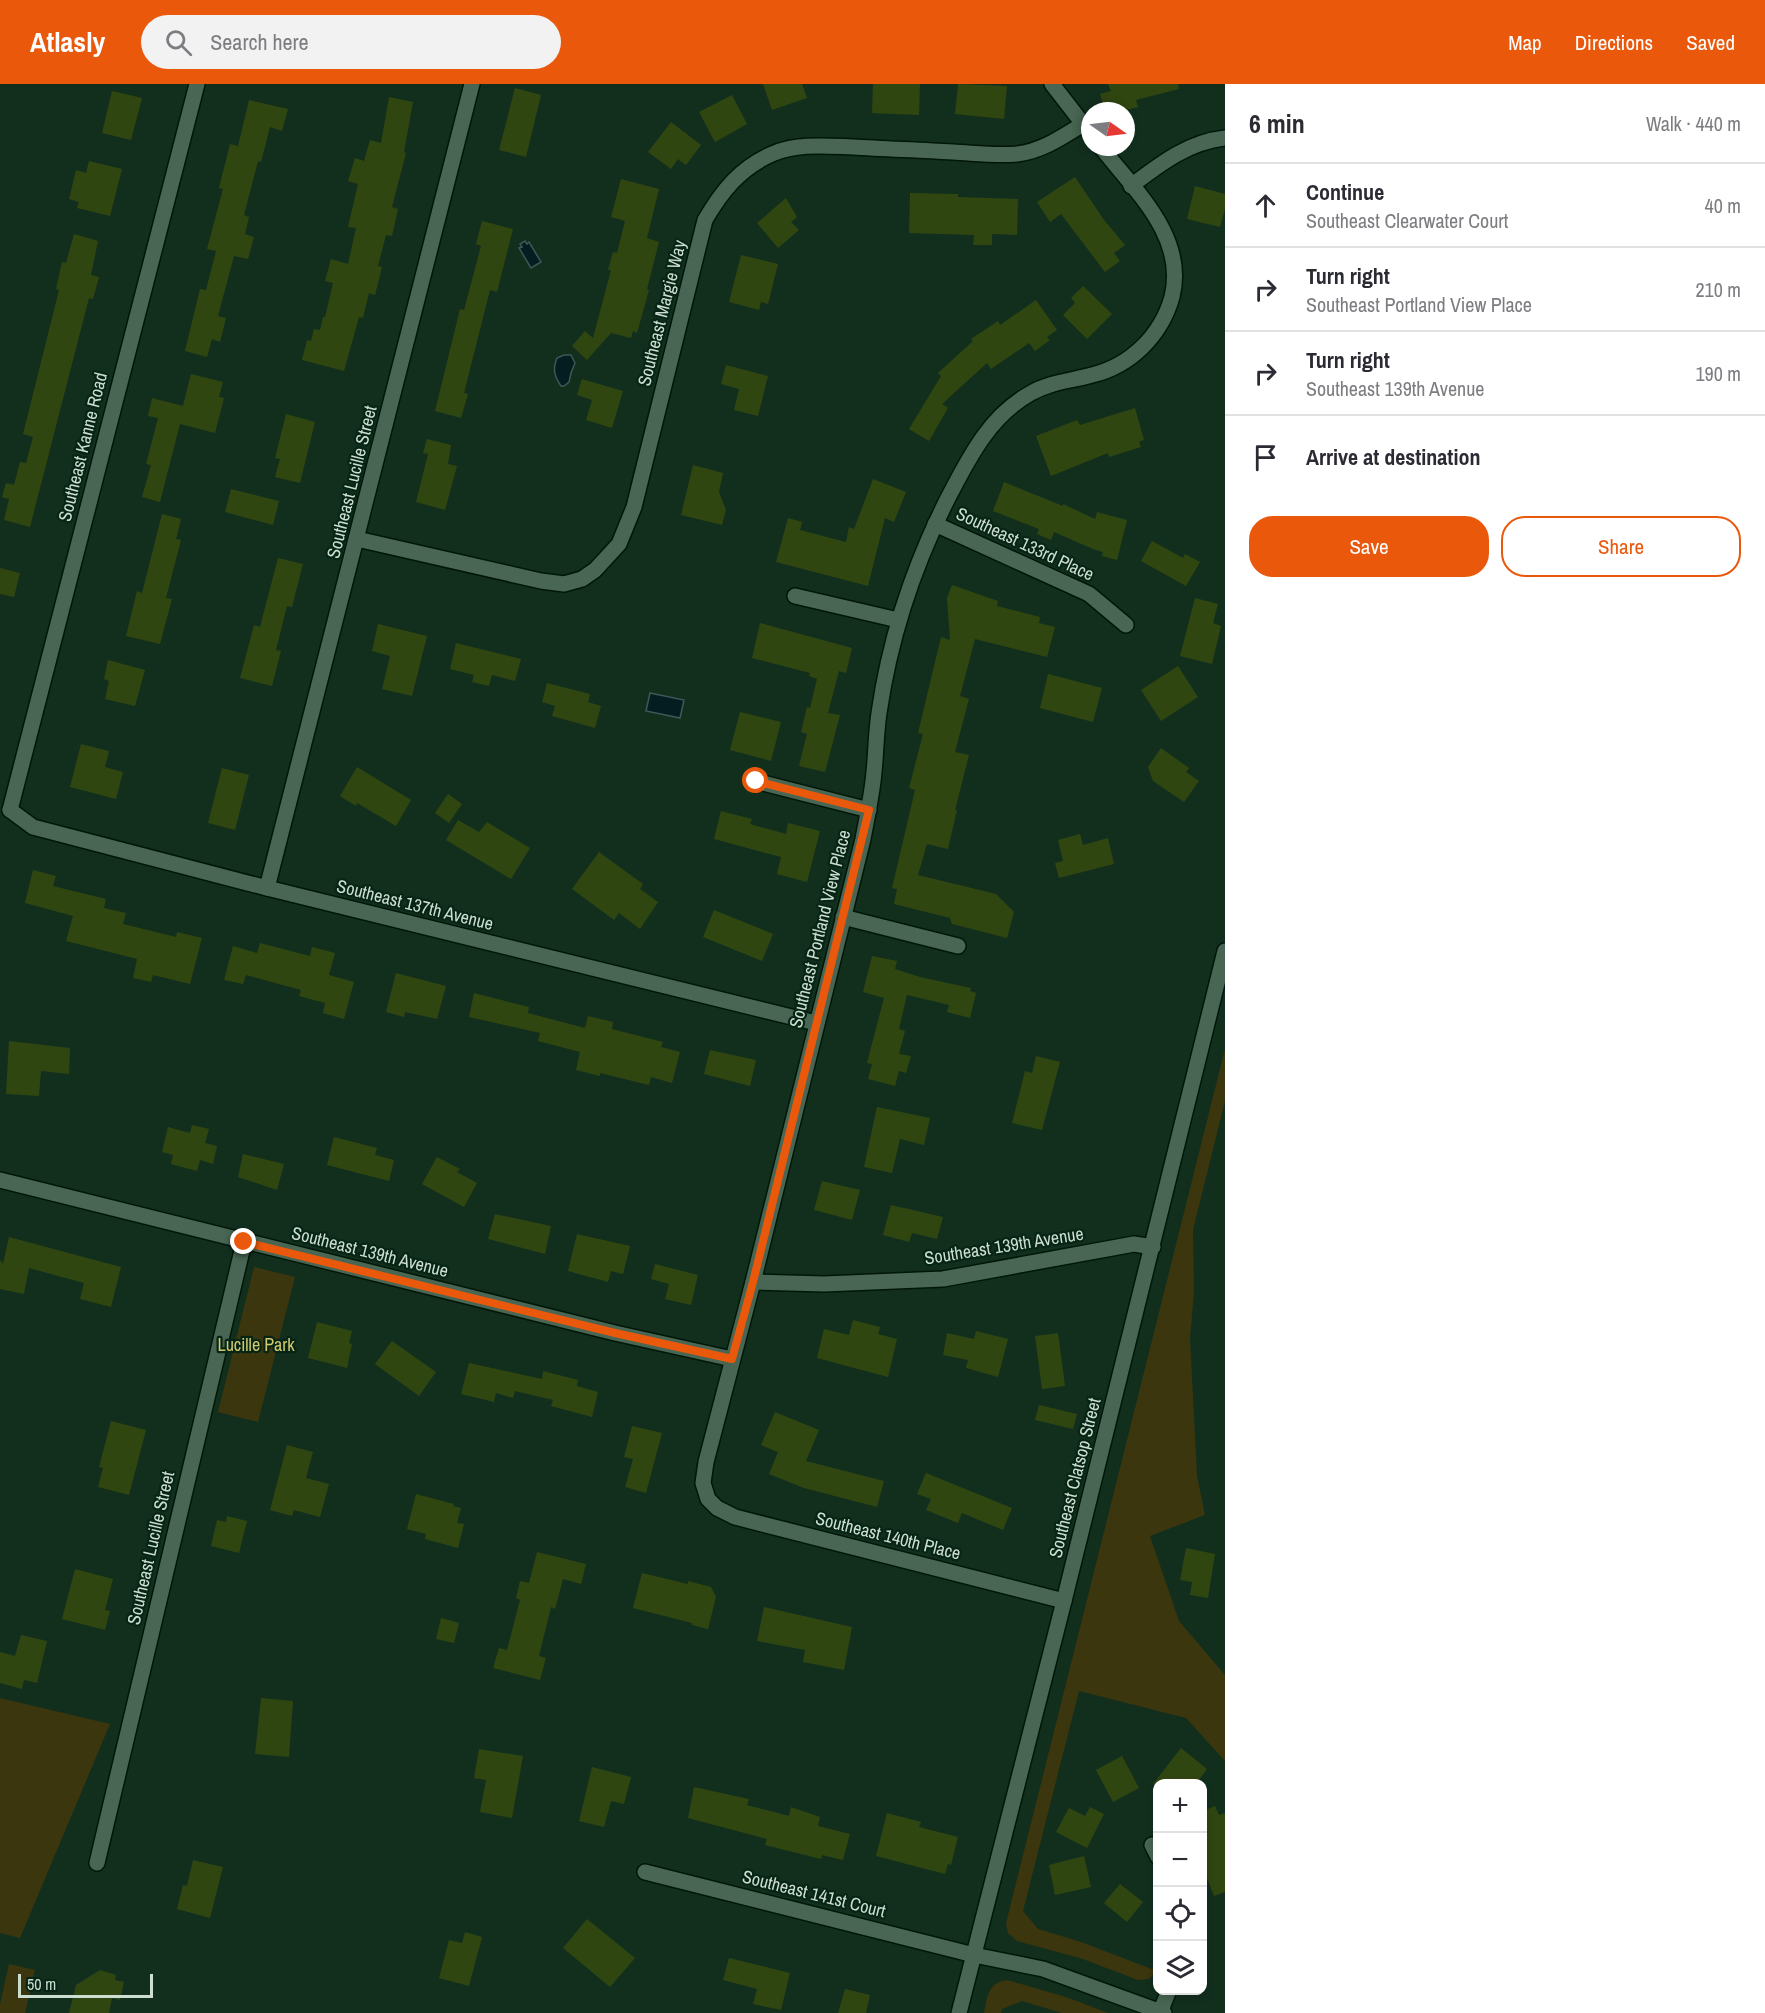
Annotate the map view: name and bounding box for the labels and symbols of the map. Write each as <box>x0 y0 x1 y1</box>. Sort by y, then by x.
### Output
north arrow <box>1081 102 1135 156</box>
street label: Southeast Margie Way <box>631 237 692 388</box>
street label: Southeast Kanne Road <box>52 370 113 524</box>
street label: Southeast Lucille Street <box>320 403 383 561</box>
street label: Southeast 133rd Place <box>952 501 1098 586</box>
route start <box>742 767 768 793</box>
street label: Southeast Portland View Place <box>783 827 856 1031</box>
street label: Southeast 137th Avenue <box>334 873 496 936</box>
street label: Southeast 139th Avenue <box>289 1220 451 1283</box>
street label: Southeast 139th Avenue <box>923 1221 1085 1270</box>
route end <box>230 1228 256 1254</box>
park label: Lucille Park <box>217 1332 295 1357</box>
street label: Southeast Clatsop Street <box>1043 1395 1106 1561</box>
street label: Southeast Lucille Street <box>121 1469 180 1627</box>
street label: Southeast 140th Place <box>813 1505 963 1566</box>
street label: Southeast 141st Court <box>740 1864 888 1923</box>
scale bar <box>18 1971 153 1998</box>

